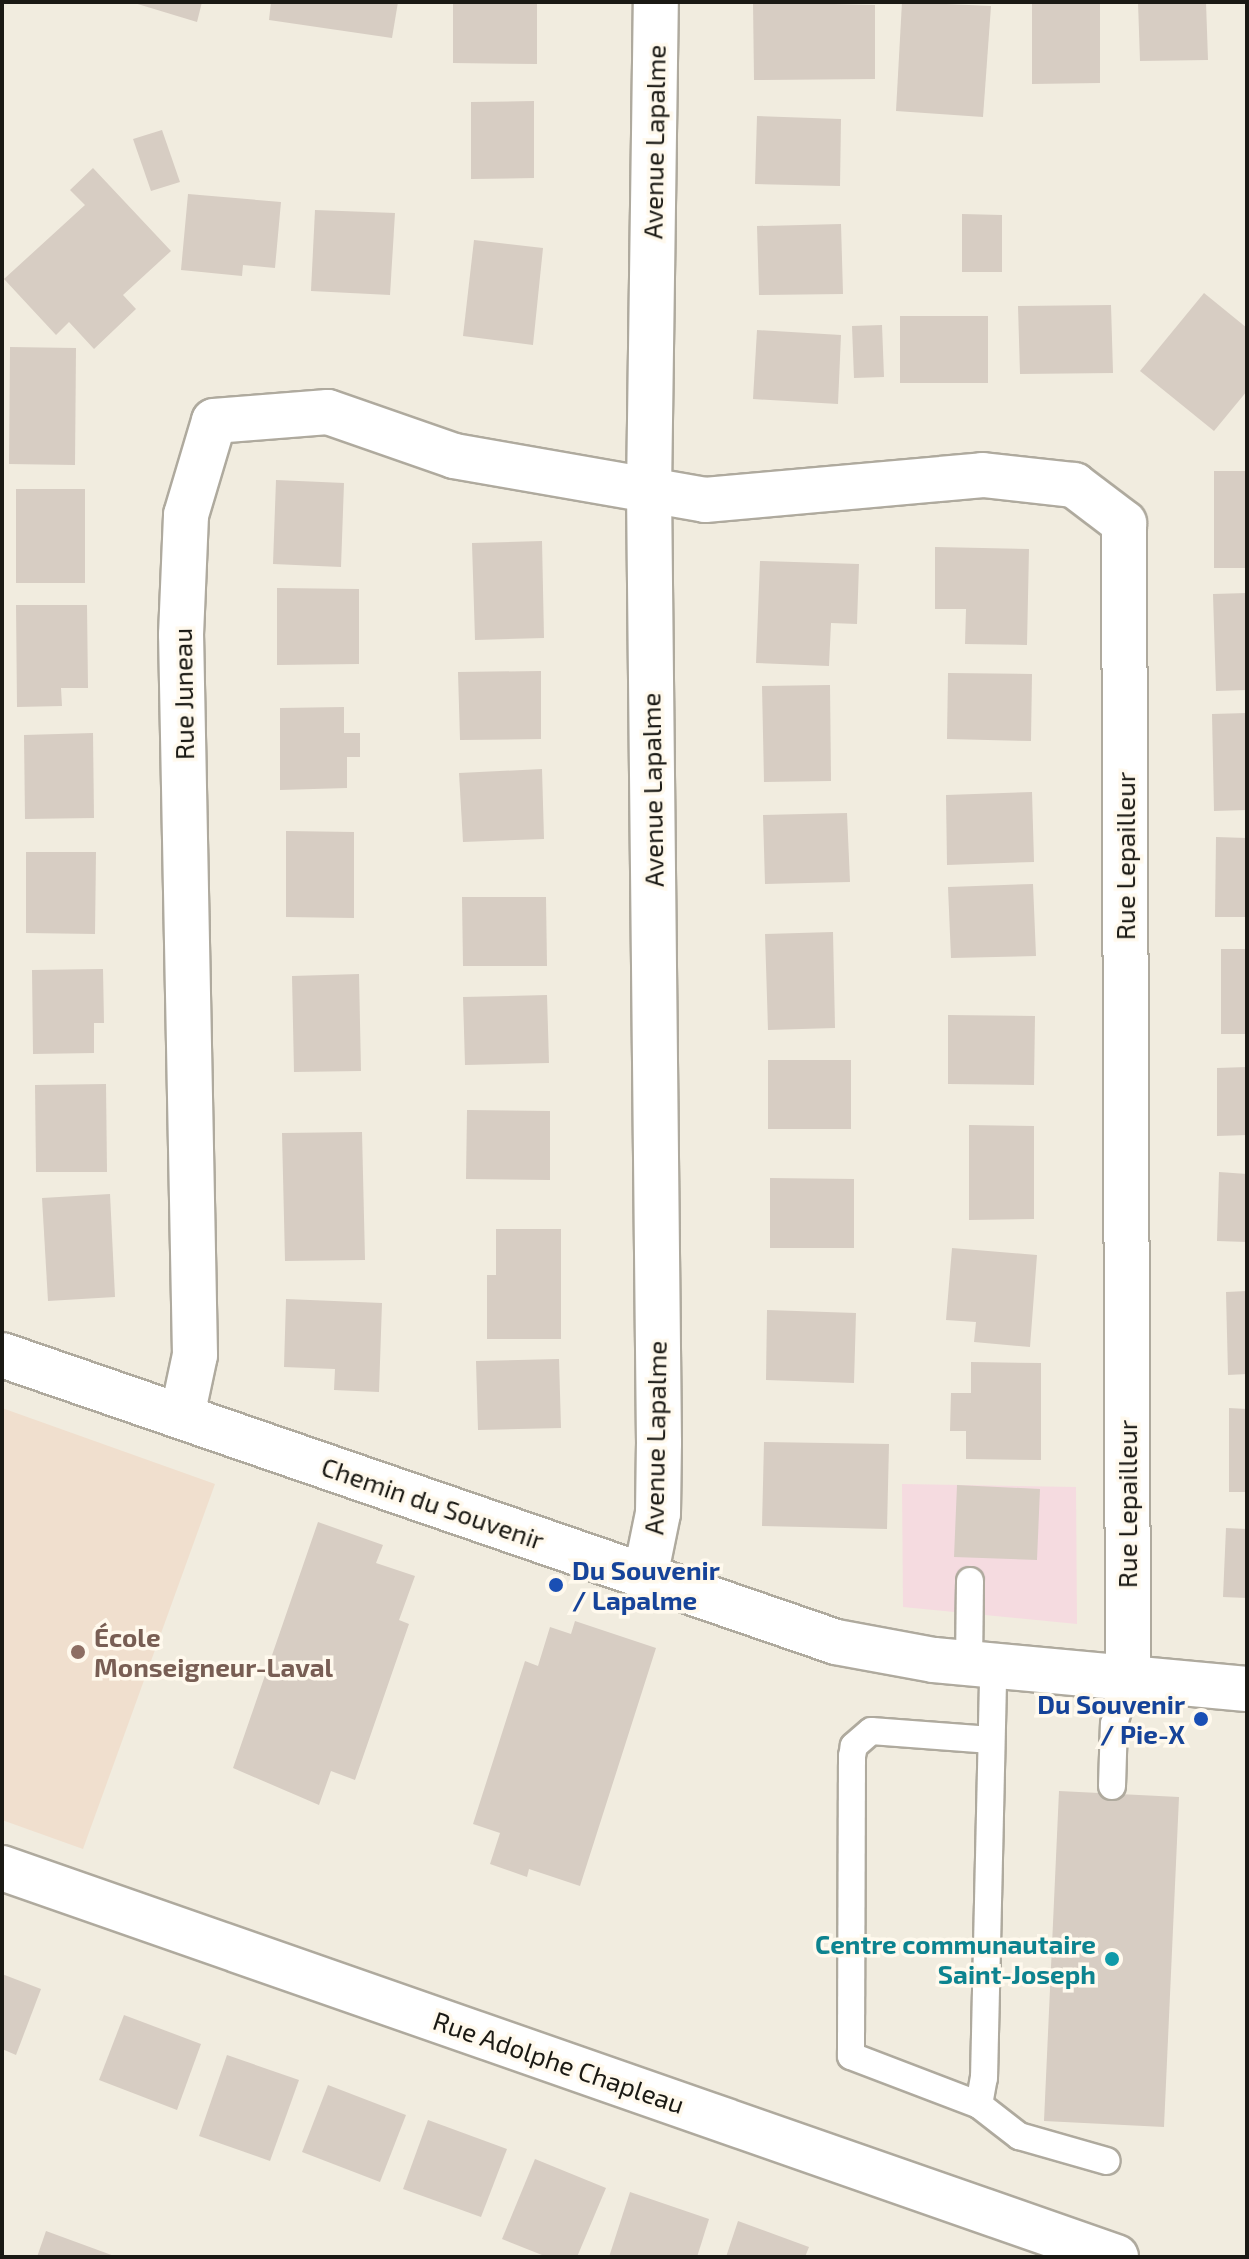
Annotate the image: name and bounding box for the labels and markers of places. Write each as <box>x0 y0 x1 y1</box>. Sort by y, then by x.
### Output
place label: Du Souvenir / Lapalme <box>572 1554 720 1616</box>
marker: Du Souvenir / Lapalme <box>547 1576 565 1594</box>
place label: École Monseigneur-Laval <box>94 1621 333 1682</box>
marker: École Monseigneur-Laval <box>69 1643 87 1661</box>
place label: Du Souvenir / Pie-X <box>1037 1688 1185 1750</box>
marker: Du Souvenir / Pie-X <box>1192 1710 1210 1728</box>
place label: Centre communautaire Saint-Joseph <box>815 1928 1096 1990</box>
marker: Centre communautaire Saint-Joseph <box>1103 1950 1121 1968</box>

